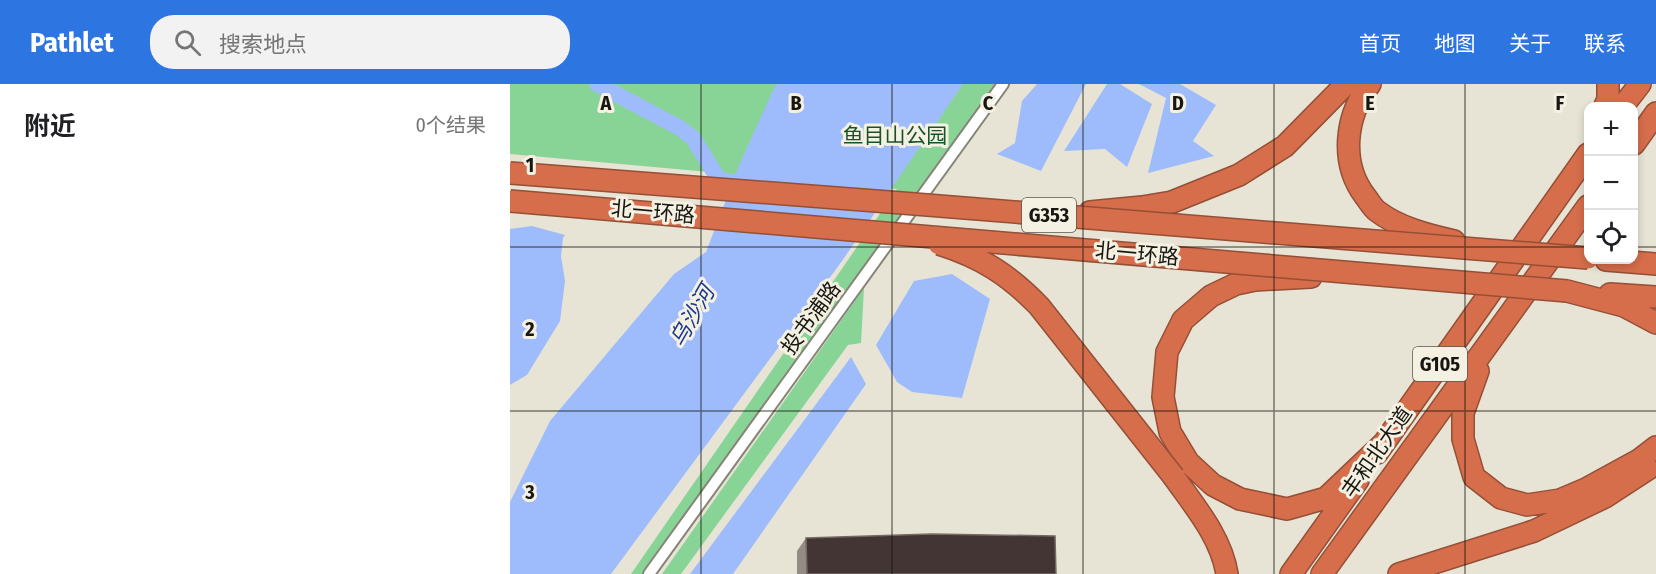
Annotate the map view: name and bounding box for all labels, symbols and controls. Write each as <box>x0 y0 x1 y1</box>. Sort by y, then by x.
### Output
search box <box>150 15 570 69</box>
text: Pathlet <box>30 26 114 59</box>
icon: search <box>171 26 204 59</box>
text: 搜索地点 <box>219 31 307 58</box>
text: 首页 <box>1359 31 1401 57</box>
text: 地图 <box>1434 31 1476 57</box>
text: 关于 <box>1509 31 1551 57</box>
text: 联系 <box>1584 31 1626 57</box>
text: A <box>600 91 613 115</box>
text: B <box>790 91 802 115</box>
text: C <box>983 91 994 115</box>
text: D <box>1172 91 1184 115</box>
text: E <box>1365 91 1375 115</box>
text: F <box>1556 91 1565 115</box>
map controls <box>1584 102 1638 264</box>
button: + <box>1584 102 1638 156</box>
text: 附近 <box>24 111 76 142</box>
text: 0个结果 <box>416 113 486 137</box>
park label: 鱼目山公园 <box>843 123 948 149</box>
text: 1 <box>526 153 534 177</box>
button: − <box>1584 156 1638 210</box>
street label: 北一环路 <box>610 195 696 229</box>
road number: G353 <box>1022 198 1076 232</box>
button: locate <box>1584 210 1638 264</box>
street label: 北一环路 <box>1094 237 1180 271</box>
street label: 投书浦路 <box>776 276 846 360</box>
water label: 乌沙河 <box>664 277 722 351</box>
text: 2 <box>524 317 535 341</box>
road number: G105 <box>1413 347 1467 381</box>
street label: 丰和北大道 <box>1336 402 1418 502</box>
text: 3 <box>524 480 535 504</box>

